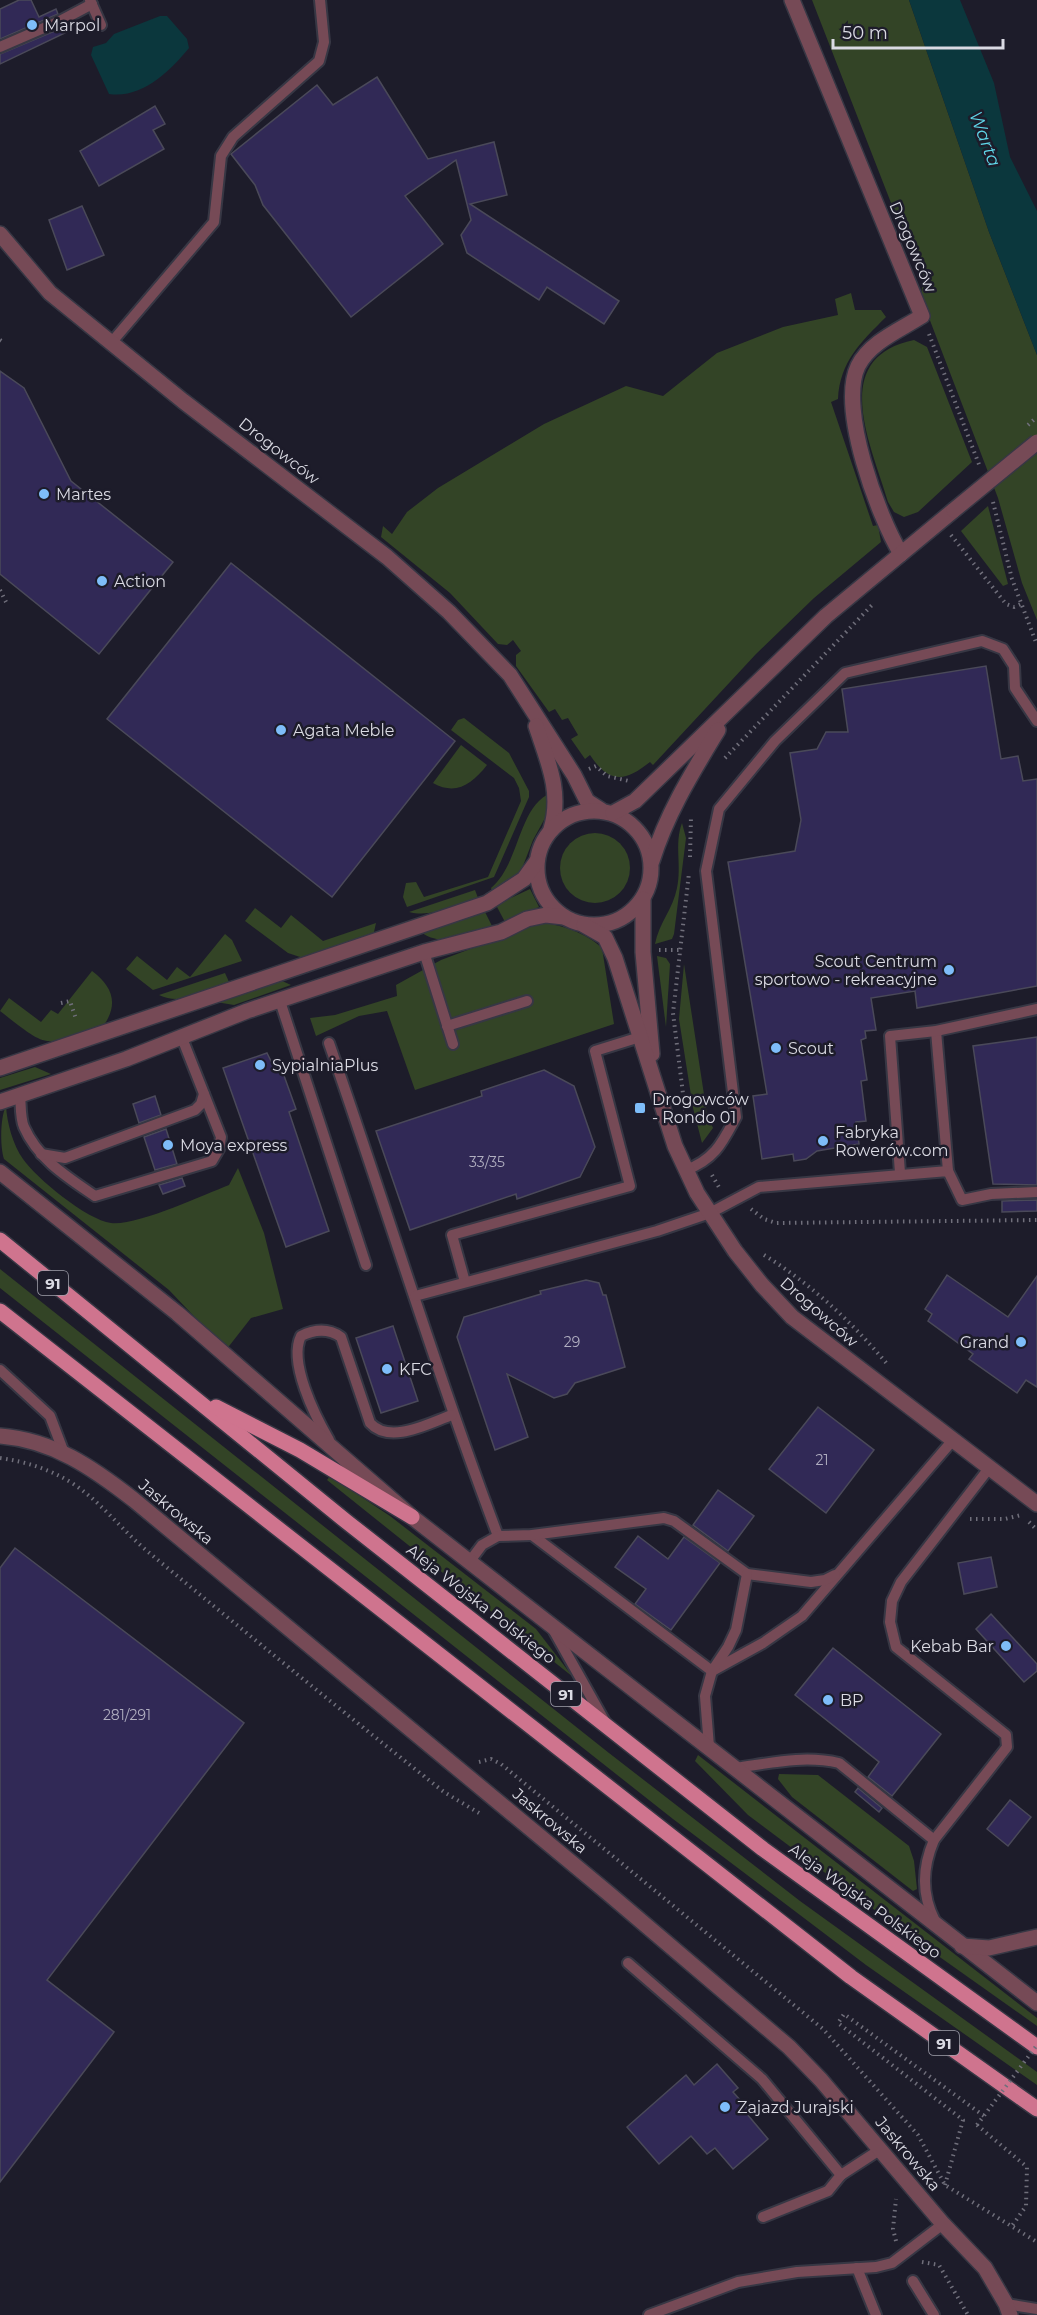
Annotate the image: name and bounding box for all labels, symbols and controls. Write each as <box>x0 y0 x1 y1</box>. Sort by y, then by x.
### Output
scale bar <box>833 12 1002 50</box>
place label: Marpol <box>44 16 100 35</box>
marker: Marpol <box>25 18 39 32</box>
text: 50 m <box>842 22 888 44</box>
water label: Warta <box>964 108 1006 170</box>
street label: Drogowców <box>885 199 941 295</box>
street label: Drogowców <box>235 414 323 488</box>
place label: Martes <box>56 485 111 504</box>
marker: Martes <box>37 487 51 501</box>
place label: Action <box>114 572 166 591</box>
marker: Action <box>95 574 109 588</box>
place label: Agata Meble <box>293 721 394 740</box>
marker: Agata Meble <box>274 723 288 737</box>
place label: Scout Centrum sportowo - rekreacyjne <box>755 952 937 989</box>
marker: Scout Centrum sportowo - rekreacyjne <box>942 963 956 977</box>
place label: Scout <box>788 1039 834 1058</box>
marker: Scout <box>769 1041 783 1055</box>
place label: SypialniaPlus <box>272 1056 379 1075</box>
marker: SypialniaPlus <box>253 1058 267 1072</box>
place label: Drogowców - Rondo 01 <box>652 1090 749 1127</box>
marker: Drogowców - Rondo 01 <box>633 1101 647 1115</box>
place label: Fabryka Rowerów.com <box>835 1123 948 1160</box>
marker: Fabryka Rowerów.com <box>816 1134 830 1148</box>
place label: Moya express <box>180 1136 288 1155</box>
marker: Moya express <box>161 1138 175 1152</box>
house number: 33/35 <box>469 1153 505 1171</box>
road number: 91 <box>38 1271 68 1295</box>
street label: Drogowców <box>776 1273 862 1351</box>
house number: 29 <box>564 1333 580 1351</box>
place label: Grand <box>960 1333 1009 1352</box>
marker: Grand <box>1014 1335 1028 1349</box>
place label: KFC <box>399 1360 432 1379</box>
marker: KFC <box>380 1362 394 1376</box>
house number: 21 <box>815 1451 829 1469</box>
street label: Jaskrowska <box>134 1475 217 1549</box>
street label: Aleja Wojska Polskiego <box>403 1540 559 1668</box>
place label: Kebab Bar <box>910 1637 994 1656</box>
marker: Kebab Bar <box>999 1639 1013 1653</box>
road number: 91 <box>551 1682 581 1706</box>
place label: BP <box>840 1691 864 1710</box>
marker: BP <box>821 1693 835 1707</box>
house number: 281/291 <box>103 1706 151 1724</box>
street label: Jaskrowska <box>508 1784 591 1858</box>
street label: Aleja Wojska Polskiego <box>785 1839 945 1963</box>
road number: 91 <box>929 2031 959 2055</box>
place label: Zajazd Jurajski <box>737 2098 854 2117</box>
marker: Zajazd Jurajski <box>718 2100 732 2114</box>
street label: Jaskrowska <box>871 2112 945 2195</box>

